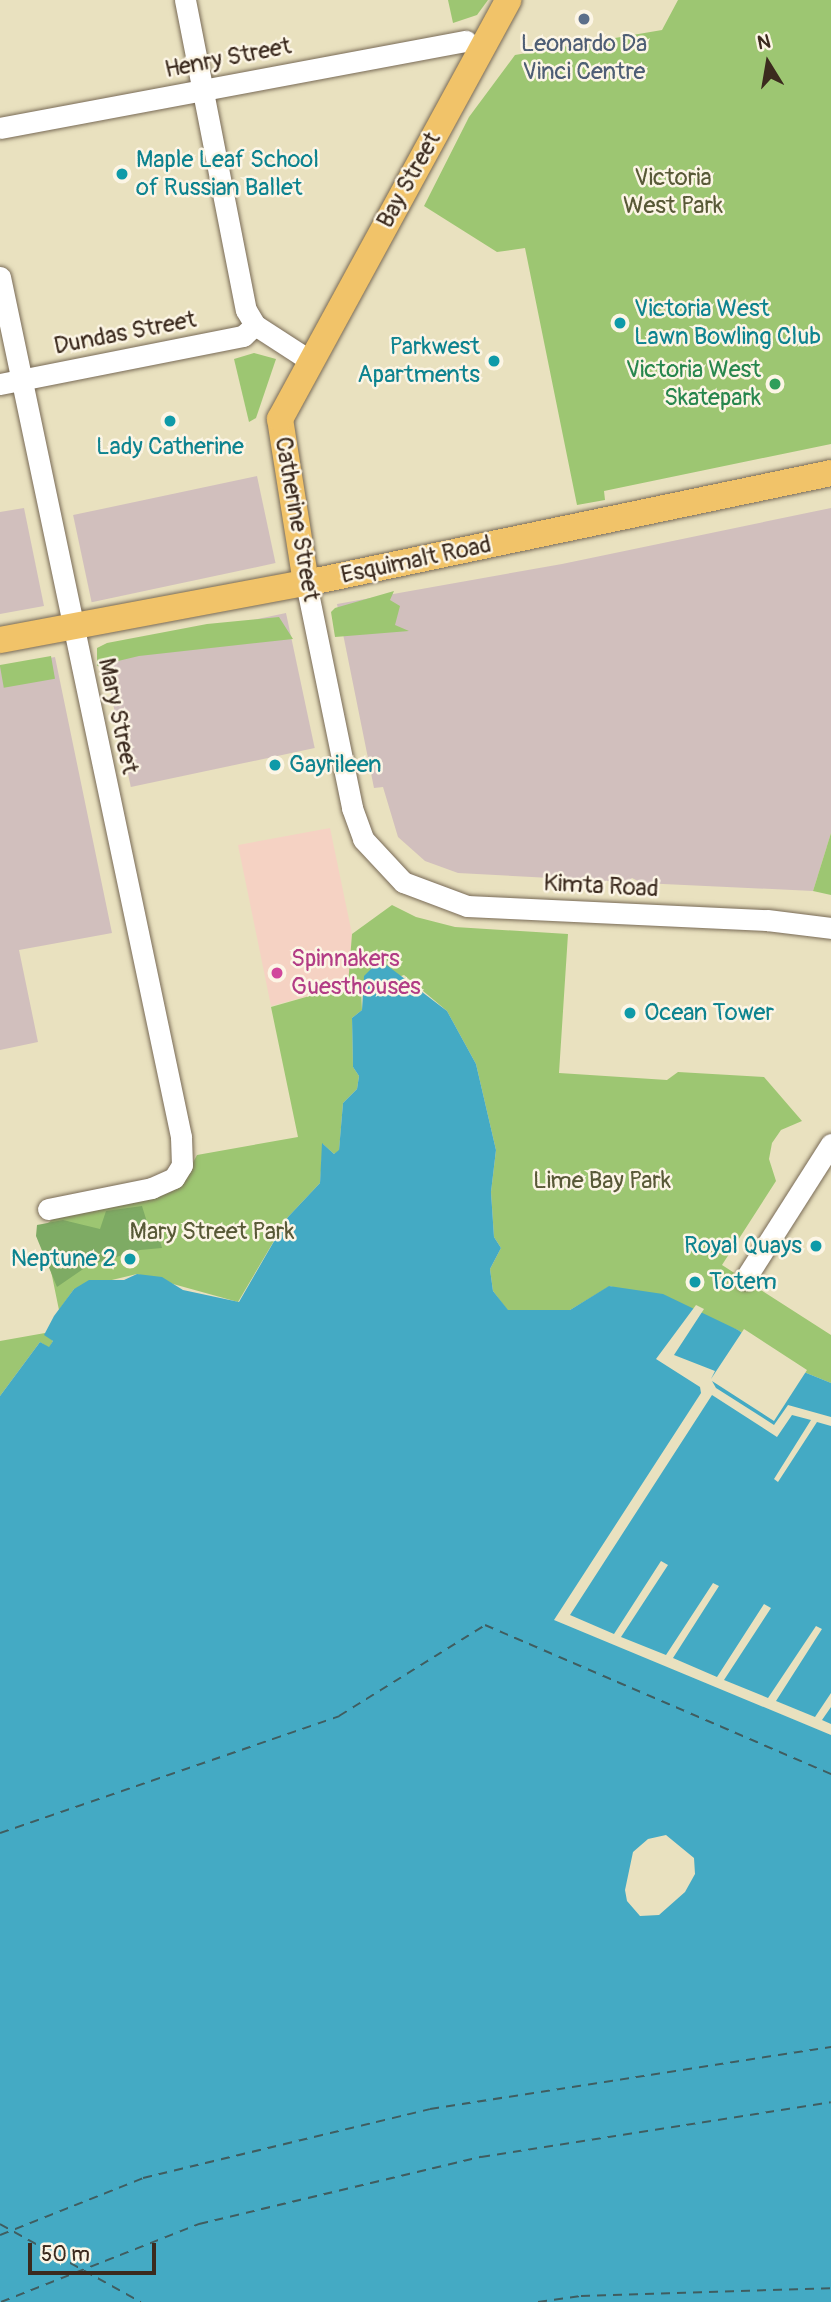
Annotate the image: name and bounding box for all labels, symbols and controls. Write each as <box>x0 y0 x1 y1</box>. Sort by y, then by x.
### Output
marker: Leonardo Da Vinci Centre <box>576 11 592 27</box>
north arrow <box>733 28 803 98</box>
text: N <box>755 29 773 55</box>
place label: Leonardo Da Vinci Centre <box>521 30 647 86</box>
street label: Henry Street <box>162 32 294 84</box>
street label: Bay Street <box>371 127 447 233</box>
place label: Maple Leaf School of Russian Ballet <box>136 146 319 202</box>
park label: Victoria West Park <box>623 164 723 220</box>
marker: Maple Leaf School of Russian Ballet <box>114 166 130 182</box>
place label: Victoria West Lawn Bowling Club <box>634 295 821 351</box>
street label: Dundas Street <box>51 305 199 361</box>
marker: Victoria West Lawn Bowling Club <box>612 315 628 331</box>
place label: Parkwest Apartments <box>357 333 480 389</box>
marker: Parkwest Apartments <box>486 353 502 369</box>
place label: Victoria West Skatepark <box>626 356 761 412</box>
marker: Victoria West Skatepark <box>767 376 783 392</box>
marker: Lady Catherine <box>162 413 178 429</box>
place label: Lady Catherine <box>96 433 244 461</box>
street label: Catherine Street <box>268 435 326 603</box>
street label: Esquimalt Road <box>338 530 494 590</box>
street label: Mary Street <box>92 656 144 776</box>
place label: Gayrileen <box>289 751 382 779</box>
marker: Gayrileen <box>267 757 283 773</box>
street label: Kimta Road <box>543 869 659 903</box>
place label: Spinnakers Guesthouses <box>291 945 421 1001</box>
marker: Spinnakers Guesthouses <box>269 965 285 981</box>
place label: Ocean Tower <box>644 999 774 1027</box>
marker: Ocean Tower <box>622 1005 638 1021</box>
park label: Lime Bay Park <box>533 1167 671 1195</box>
park label: Mary Street Park <box>130 1218 294 1246</box>
place label: Royal Quays <box>684 1232 802 1260</box>
marker: Royal Quays <box>808 1238 824 1254</box>
place label: Neptune 2 <box>11 1245 116 1273</box>
marker: Neptune 2 <box>122 1251 138 1267</box>
place label: Totem <box>709 1268 777 1296</box>
marker: Totem <box>687 1274 703 1290</box>
scale bar <box>32 2228 159 2272</box>
text: 50 m <box>41 2241 90 2268</box>

